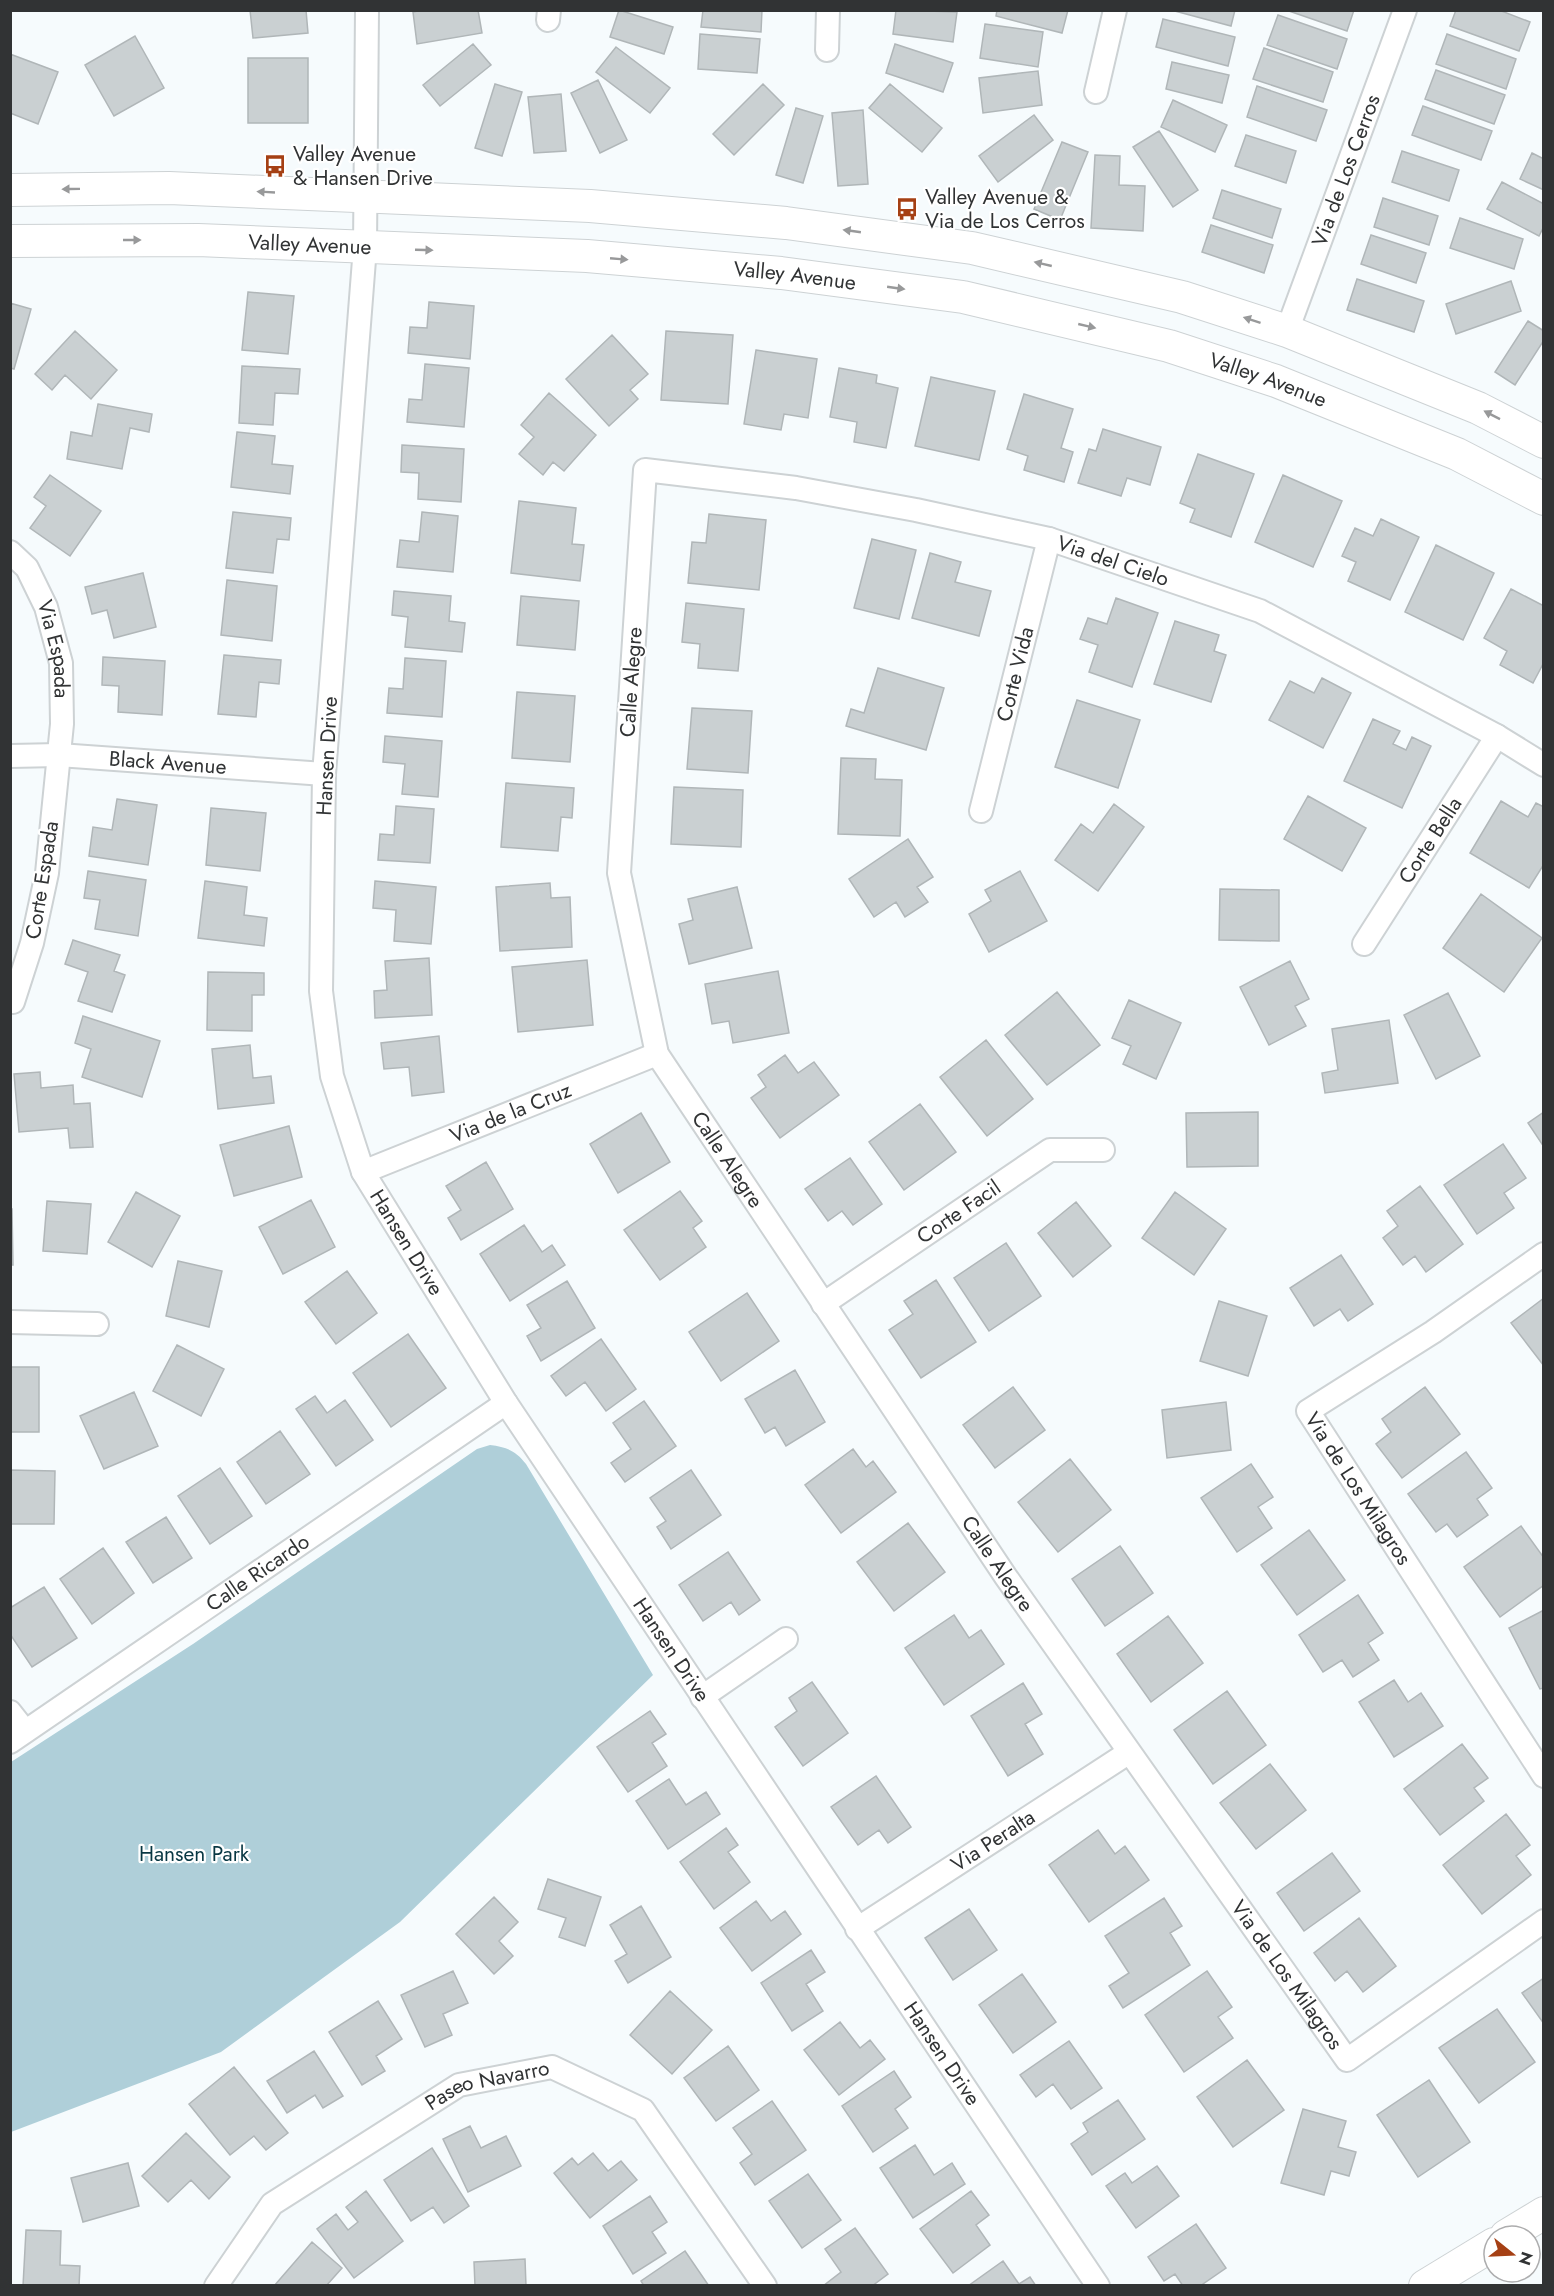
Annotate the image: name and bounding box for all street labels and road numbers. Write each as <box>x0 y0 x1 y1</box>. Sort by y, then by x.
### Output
street label: Via de Los Cerros <box>1304 90 1388 251</box>
street label: Valley Avenue <box>248 227 372 262</box>
street label: Valley Avenue <box>732 254 858 298</box>
street label: Valley Avenue <box>1205 345 1331 415</box>
street label: Via del Cielo <box>1053 528 1173 594</box>
street label: Via Espada <box>30 597 77 699</box>
street label: Corte Vida <box>989 624 1041 725</box>
street label: Calle Alegre <box>612 626 650 738</box>
street label: Hansen Drive <box>309 695 345 816</box>
street label: Black Avenue <box>108 744 228 782</box>
street label: Corte Bella <box>1391 791 1469 890</box>
street label: Corte Espada <box>18 819 66 941</box>
street label: Via de la Cruz <box>445 1075 576 1151</box>
street label: Calle Alegre <box>684 1105 771 1214</box>
street label: Corte Facil <box>911 1173 1007 1251</box>
street label: Hansen Drive <box>362 1184 451 1301</box>
street label: Via de Los Milagros <box>1298 1406 1419 1571</box>
street label: Calle Alegre <box>954 1510 1041 1618</box>
street label: Calle Ricardo <box>200 1527 315 1619</box>
street label: Hansen Drive <box>626 1592 717 1708</box>
street label: Via Peralta <box>945 1802 1041 1879</box>
street label: Via de Los Milagros <box>1224 1894 1350 2056</box>
street label: Hansen Drive <box>896 1995 988 2112</box>
street label: Paseo Navarro <box>419 2053 552 2118</box>

